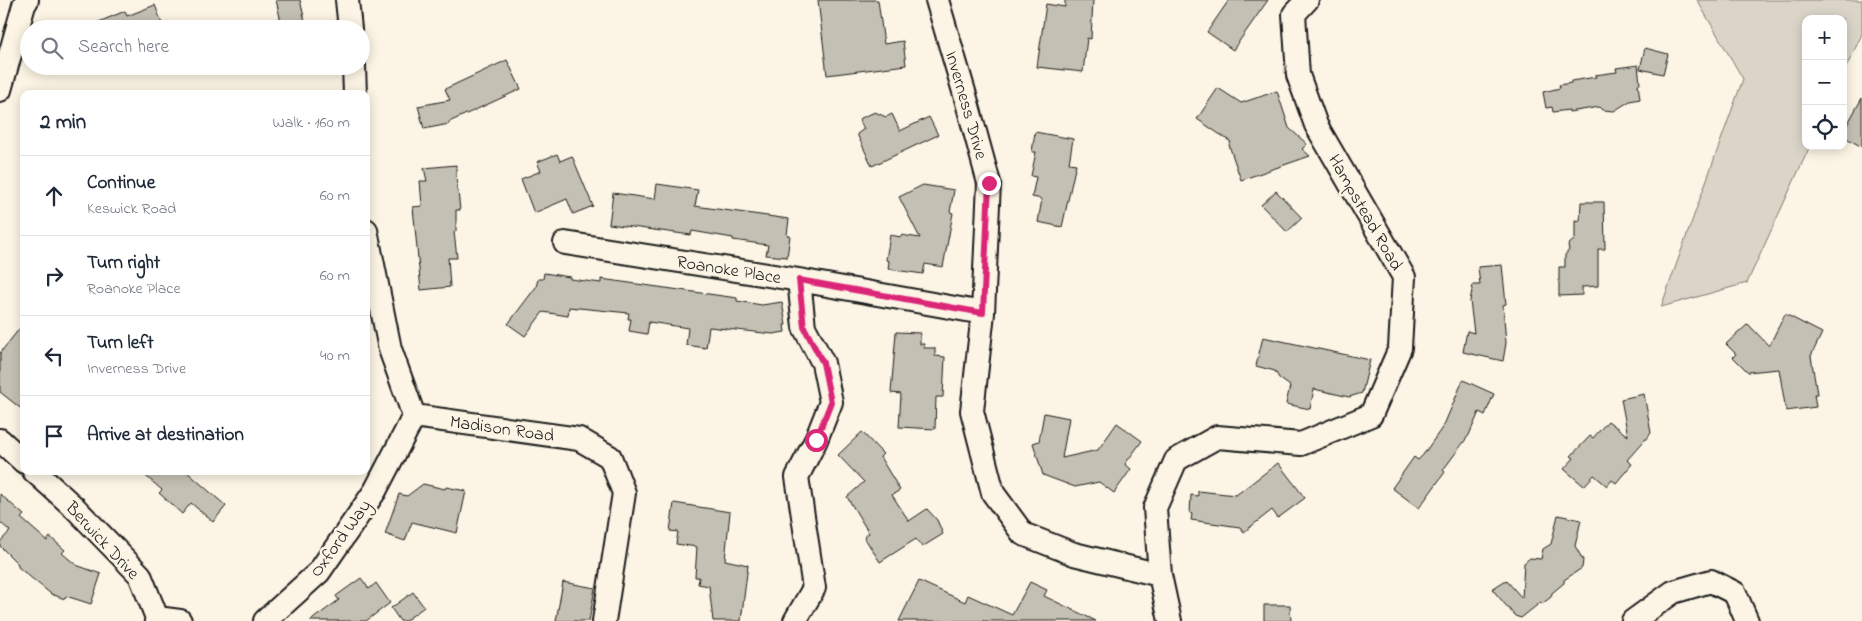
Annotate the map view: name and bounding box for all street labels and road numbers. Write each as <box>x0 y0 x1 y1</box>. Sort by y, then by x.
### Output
street label: Inverness Drive <box>937 48 993 164</box>
street label: Hampstead Road <box>1320 150 1408 276</box>
street label: Roanoke Place <box>675 250 784 292</box>
street label: Madison Road <box>448 410 556 450</box>
street label: Oxford Way <box>305 495 379 583</box>
street label: Berwick Drive <box>58 496 145 587</box>

